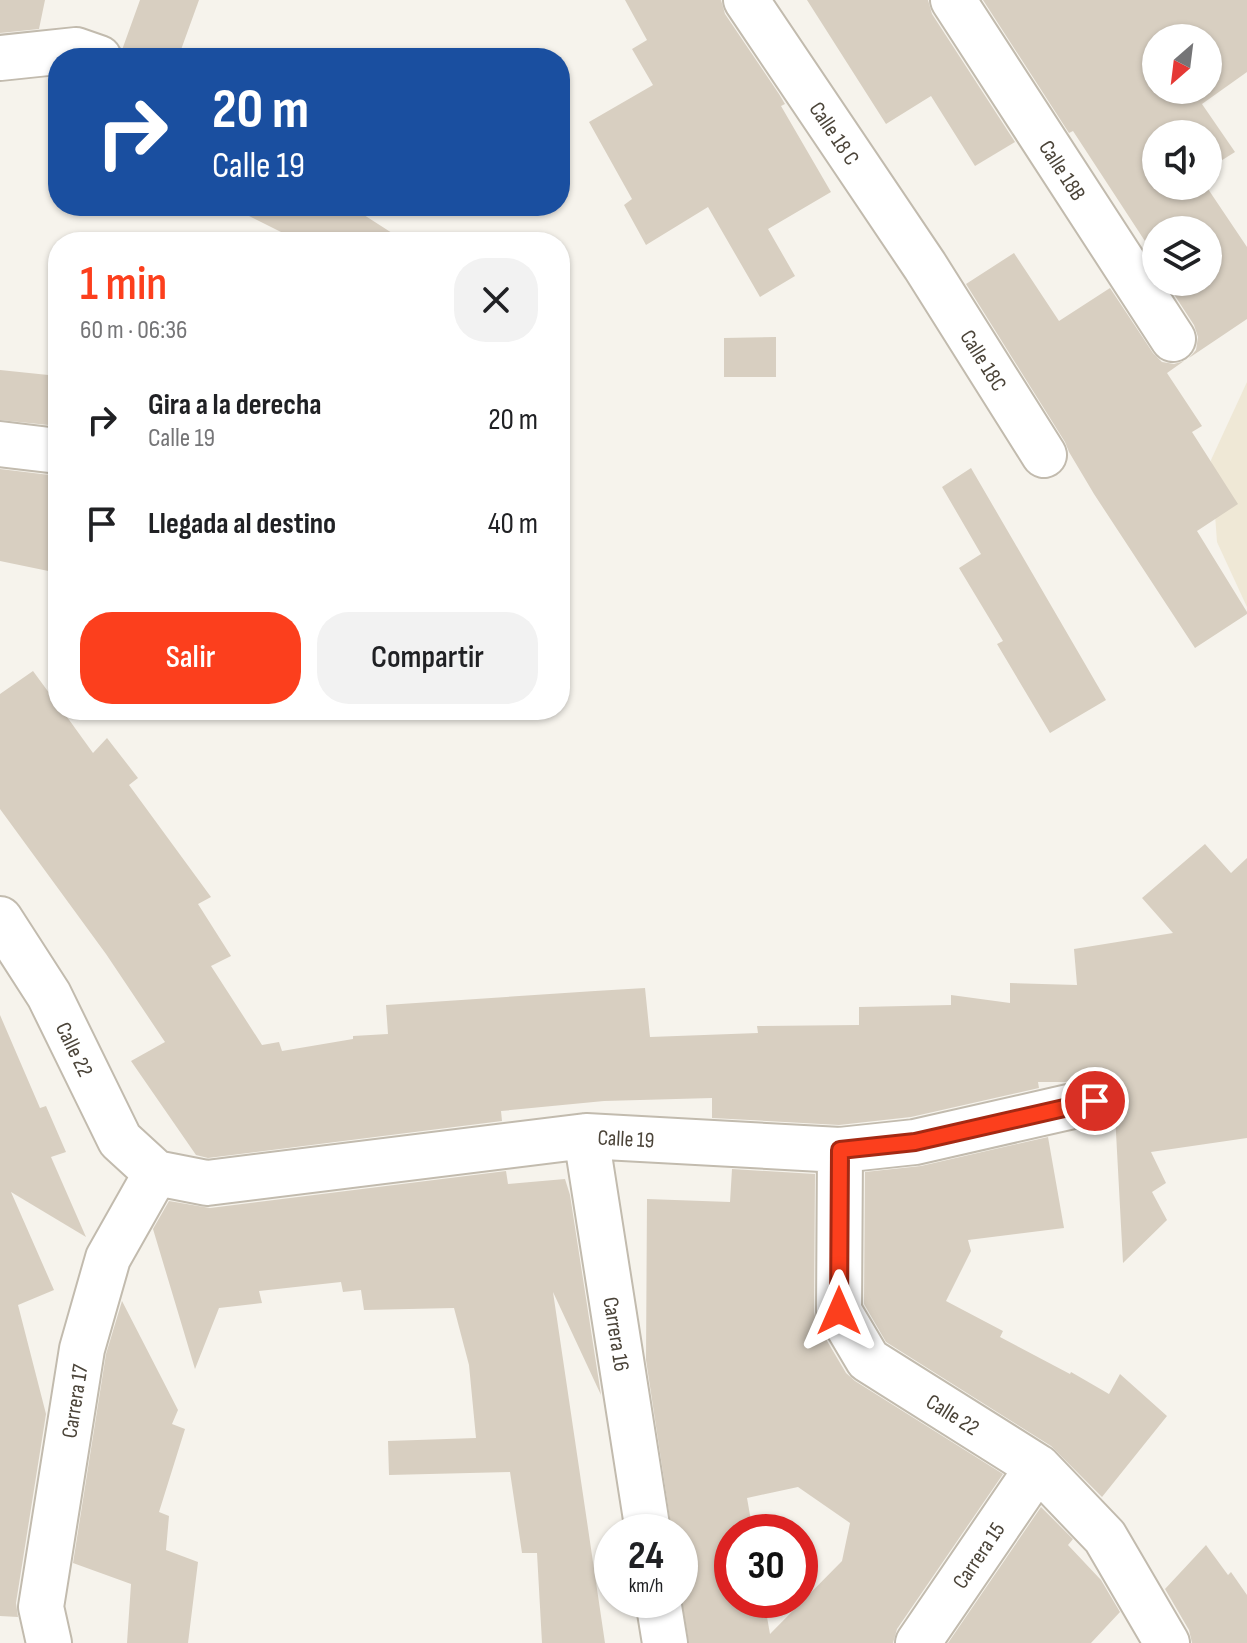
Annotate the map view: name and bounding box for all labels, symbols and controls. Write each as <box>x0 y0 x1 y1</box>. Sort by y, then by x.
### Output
north arrow <box>1142 24 1222 104</box>
map controls <box>1142 24 1222 296</box>
text: 20 m <box>212 77 309 144</box>
icon: right <box>80 80 184 184</box>
street label: Calle 18 C <box>803 97 865 171</box>
button: sound <box>1142 120 1222 200</box>
street label: Calle 18B <box>1032 136 1091 206</box>
text: Calle 19 <box>212 145 305 188</box>
button: layers <box>1142 216 1222 296</box>
text: 1 min <box>80 256 167 313</box>
button: close <box>454 258 538 342</box>
text: 60 m · 06:36 <box>80 315 187 346</box>
street label: Calle 18C <box>953 325 1012 396</box>
text: Gira a la derecha <box>148 387 322 423</box>
icon: right <box>80 398 124 442</box>
text: 20 m <box>488 402 538 438</box>
text: Calle 19 <box>148 423 215 454</box>
icon: arrive <box>80 502 124 546</box>
text: Llegada al destino <box>148 506 336 542</box>
text: 40 m <box>488 506 538 542</box>
button: Salir <box>80 612 301 704</box>
button: Compartir <box>317 612 538 704</box>
street label: Calle 22 <box>49 1018 98 1081</box>
pin <box>1061 1067 1129 1135</box>
icon: arrive <box>1073 1079 1117 1123</box>
street label: Calle 19 <box>597 1125 655 1154</box>
position arrow <box>797 1269 881 1353</box>
street label: Carrera 16 <box>596 1295 635 1373</box>
street label: Carrera 17 <box>56 1362 95 1440</box>
street label: Calle 22 <box>921 1389 984 1442</box>
speed limit sign: 30 <box>714 1514 818 1618</box>
street label: Carrera 15 <box>947 1517 1011 1594</box>
text: 24 <box>628 1532 664 1580</box>
text: km/h <box>629 1574 663 1598</box>

